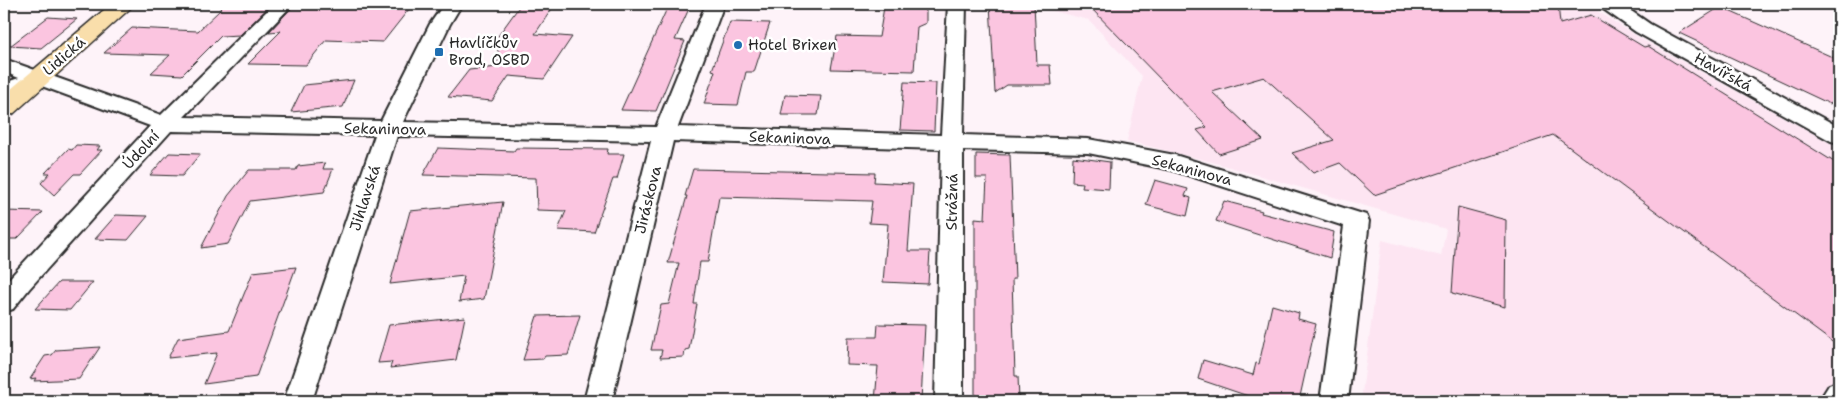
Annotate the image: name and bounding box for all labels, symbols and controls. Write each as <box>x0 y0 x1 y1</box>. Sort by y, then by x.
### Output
street label: Lidická <box>39 32 90 80</box>
place label: Havlíčkův Brod, OSBD <box>449 33 530 70</box>
place label: Hotel Brixen <box>748 35 837 55</box>
marker: Hotel Brixen <box>732 39 744 51</box>
marker: Havlíčkův Brod, OSBD <box>433 46 445 58</box>
street label: Havířská <box>1691 48 1756 96</box>
street label: Sekaninova <box>344 118 427 140</box>
street label: Údolní <box>117 125 165 174</box>
street label: Sekaninova <box>749 127 832 149</box>
street label: Sekaninova <box>1150 150 1235 190</box>
street label: Jihlavská <box>345 162 385 233</box>
street label: Jiráskova <box>630 163 666 236</box>
street label: Strážná <box>942 173 963 231</box>

